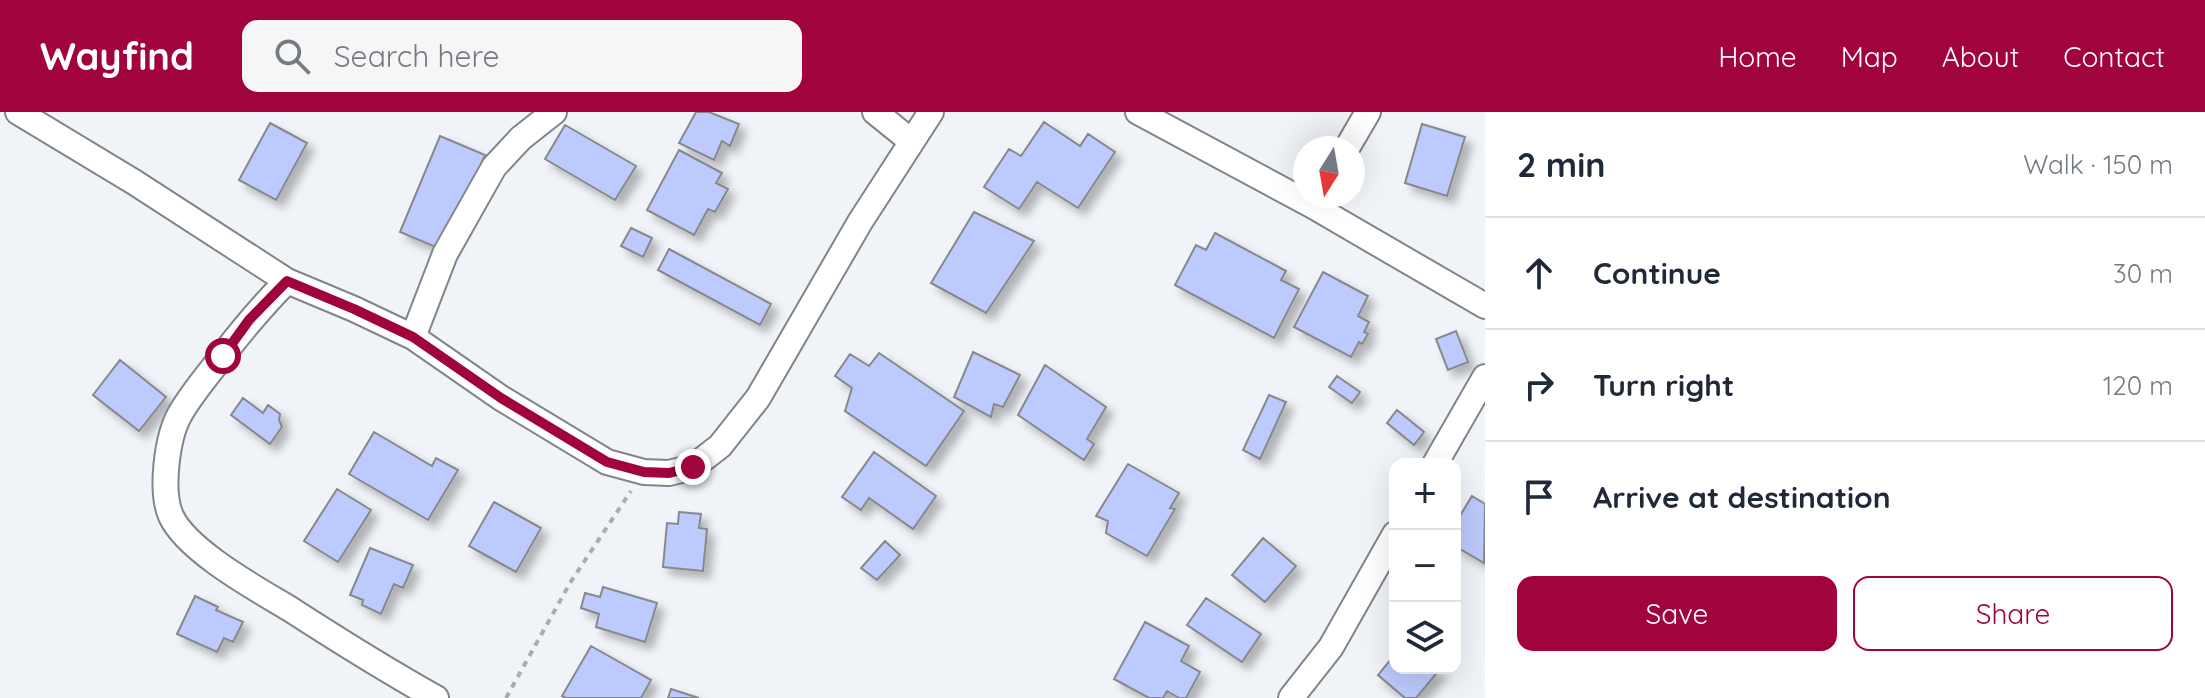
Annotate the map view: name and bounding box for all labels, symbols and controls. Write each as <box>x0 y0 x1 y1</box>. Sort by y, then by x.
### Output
search box <box>242 20 802 92</box>
text: Wayfind <box>40 32 194 80</box>
icon: search <box>270 34 314 78</box>
text: Search here <box>334 37 499 75</box>
text: Home <box>1718 39 1797 74</box>
text: Map <box>1841 39 1898 74</box>
text: About <box>1942 39 2019 74</box>
text: Contact <box>2063 39 2165 74</box>
north arrow <box>1293 136 1365 208</box>
text: 2 min <box>1517 143 1606 186</box>
text: Walk · 150 m <box>2023 148 2173 181</box>
icon: ahead <box>1517 251 1561 295</box>
text: Continue <box>1593 254 1721 292</box>
text: 30 m <box>2113 257 2173 290</box>
route start <box>205 338 241 374</box>
icon: right <box>1517 363 1561 407</box>
text: Turn right <box>1593 366 1734 404</box>
text: 120 m <box>2103 369 2173 402</box>
route end <box>675 449 711 485</box>
map controls <box>1389 458 1461 674</box>
button: + <box>1389 458 1461 530</box>
icon: arrive <box>1517 475 1561 519</box>
text: Arrive at destination <box>1593 478 1891 516</box>
button: − <box>1389 530 1461 602</box>
button: Save <box>1517 576 1837 651</box>
button: Share <box>1853 576 2173 651</box>
button: layers <box>1389 602 1461 674</box>

